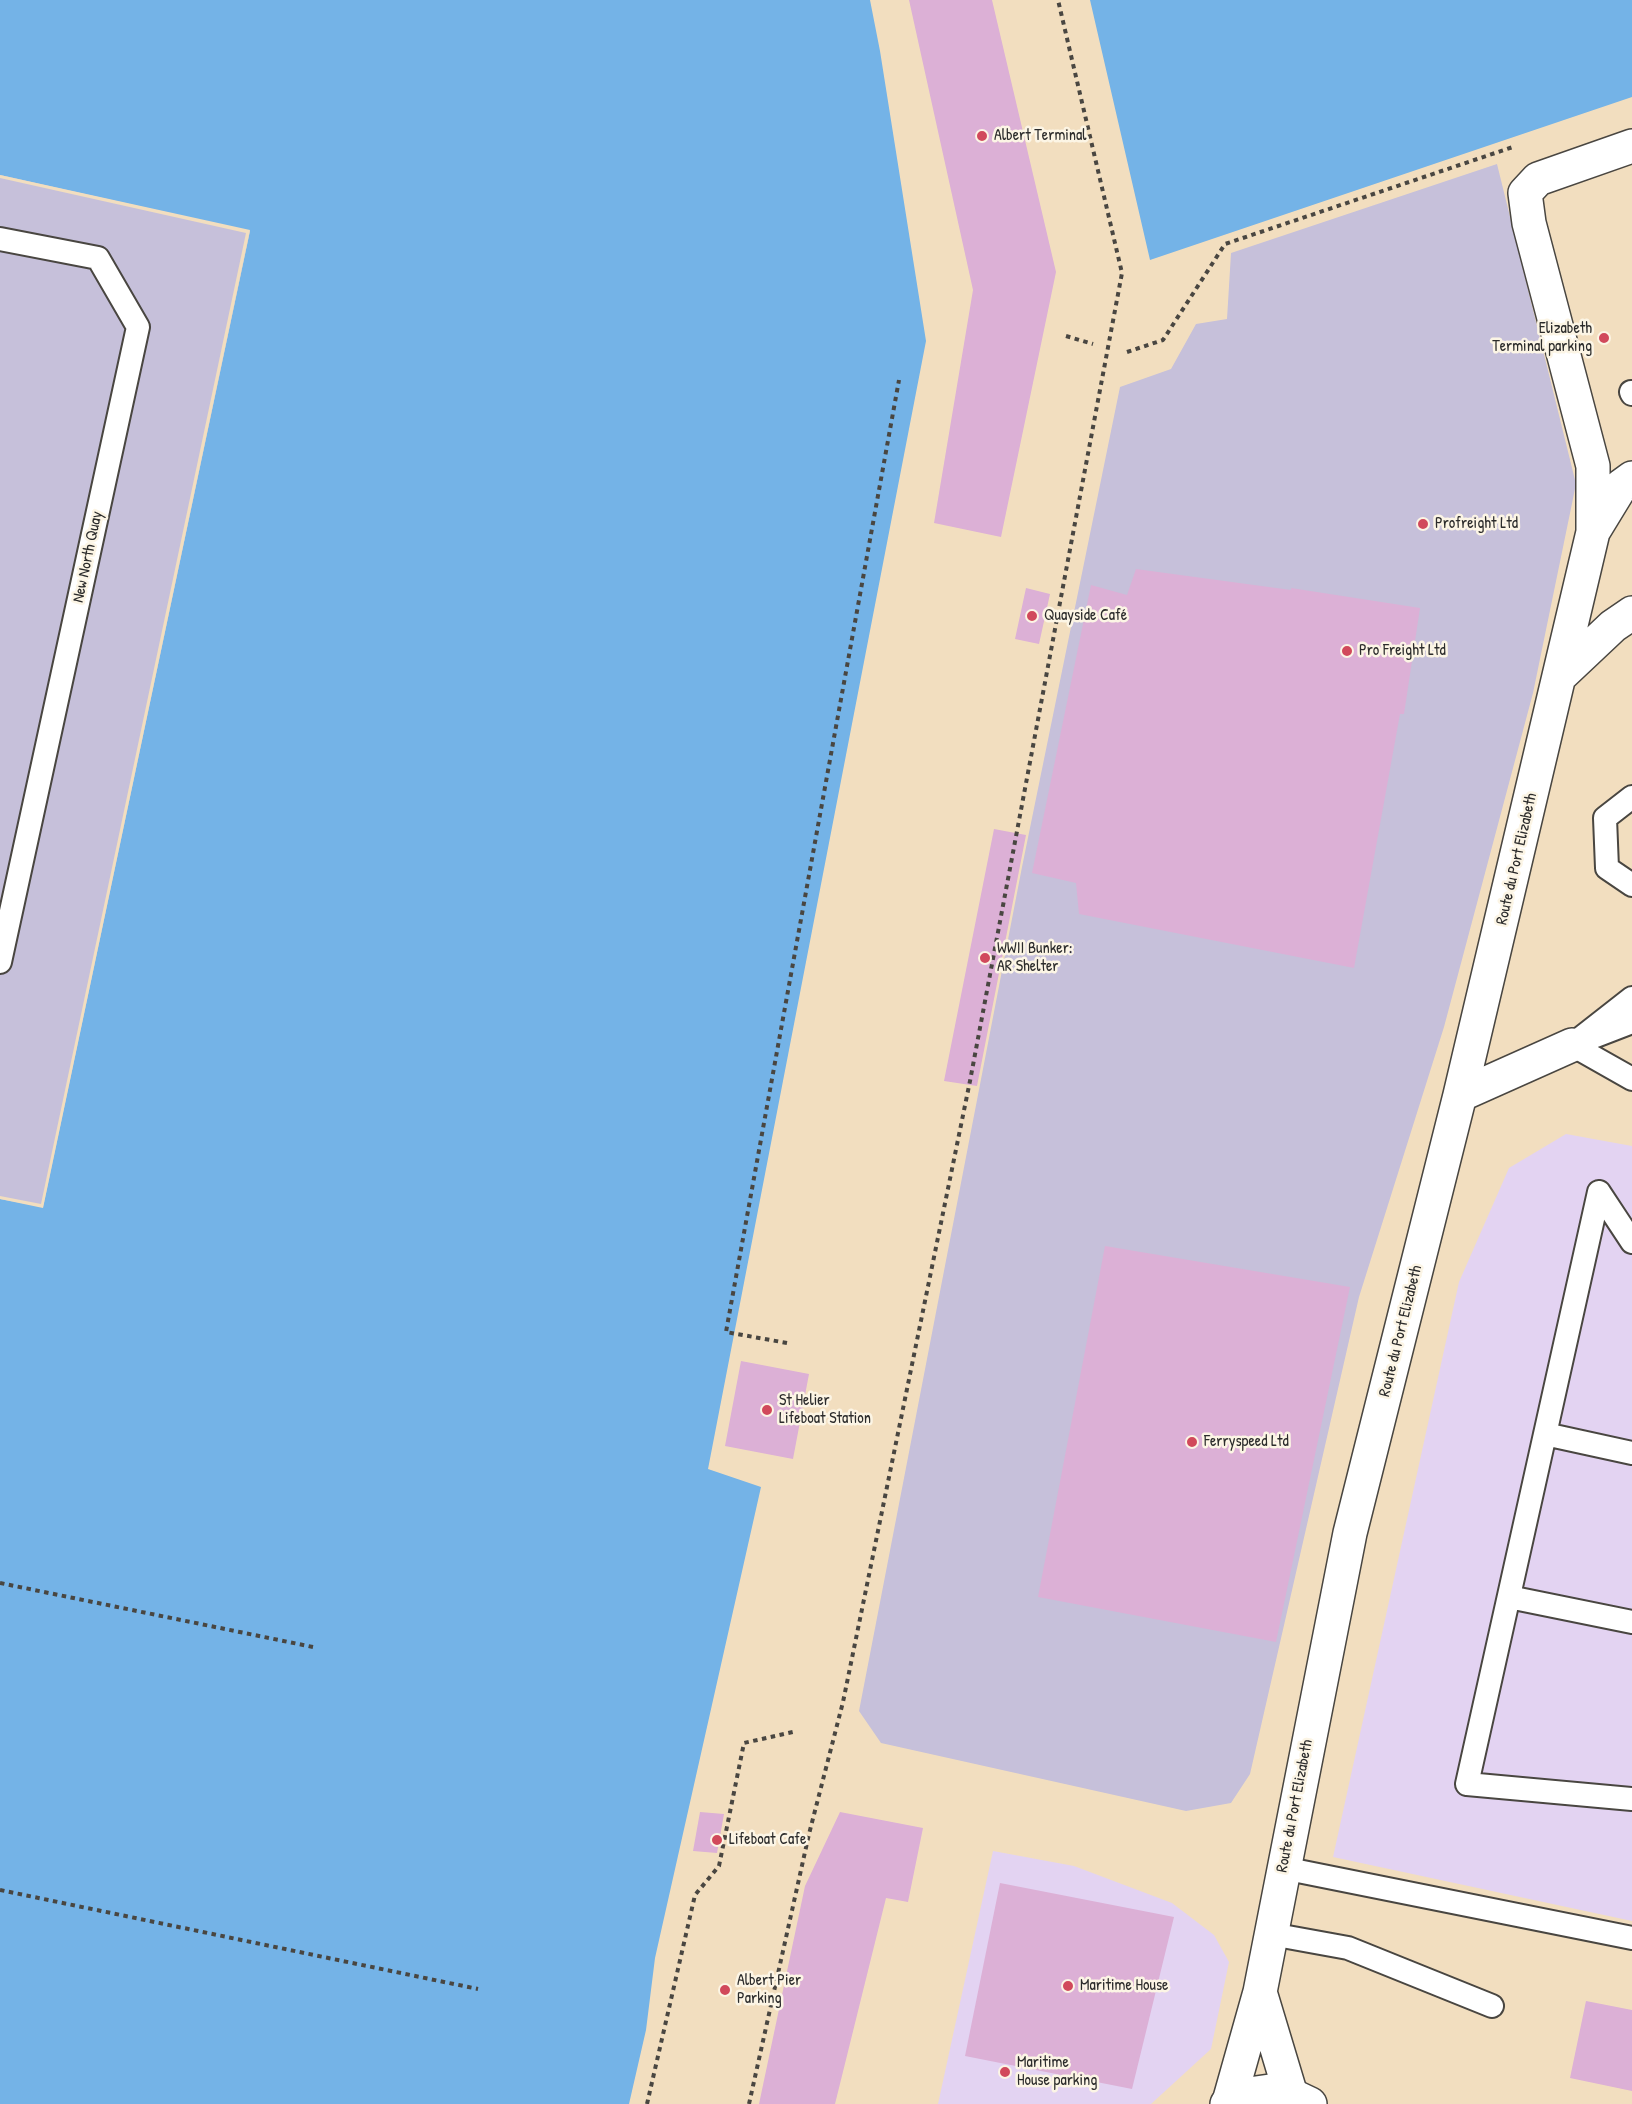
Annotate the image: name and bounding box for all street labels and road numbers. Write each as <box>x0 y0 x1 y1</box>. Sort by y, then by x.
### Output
street label: New North Quay <box>69 510 107 604</box>
street label: Route du Port Elizabeth <box>1492 791 1542 927</box>
street label: Route du Port Elizabeth <box>1375 1263 1427 1399</box>
street label: Route du Port Elizabeth <box>1273 1738 1317 1874</box>

